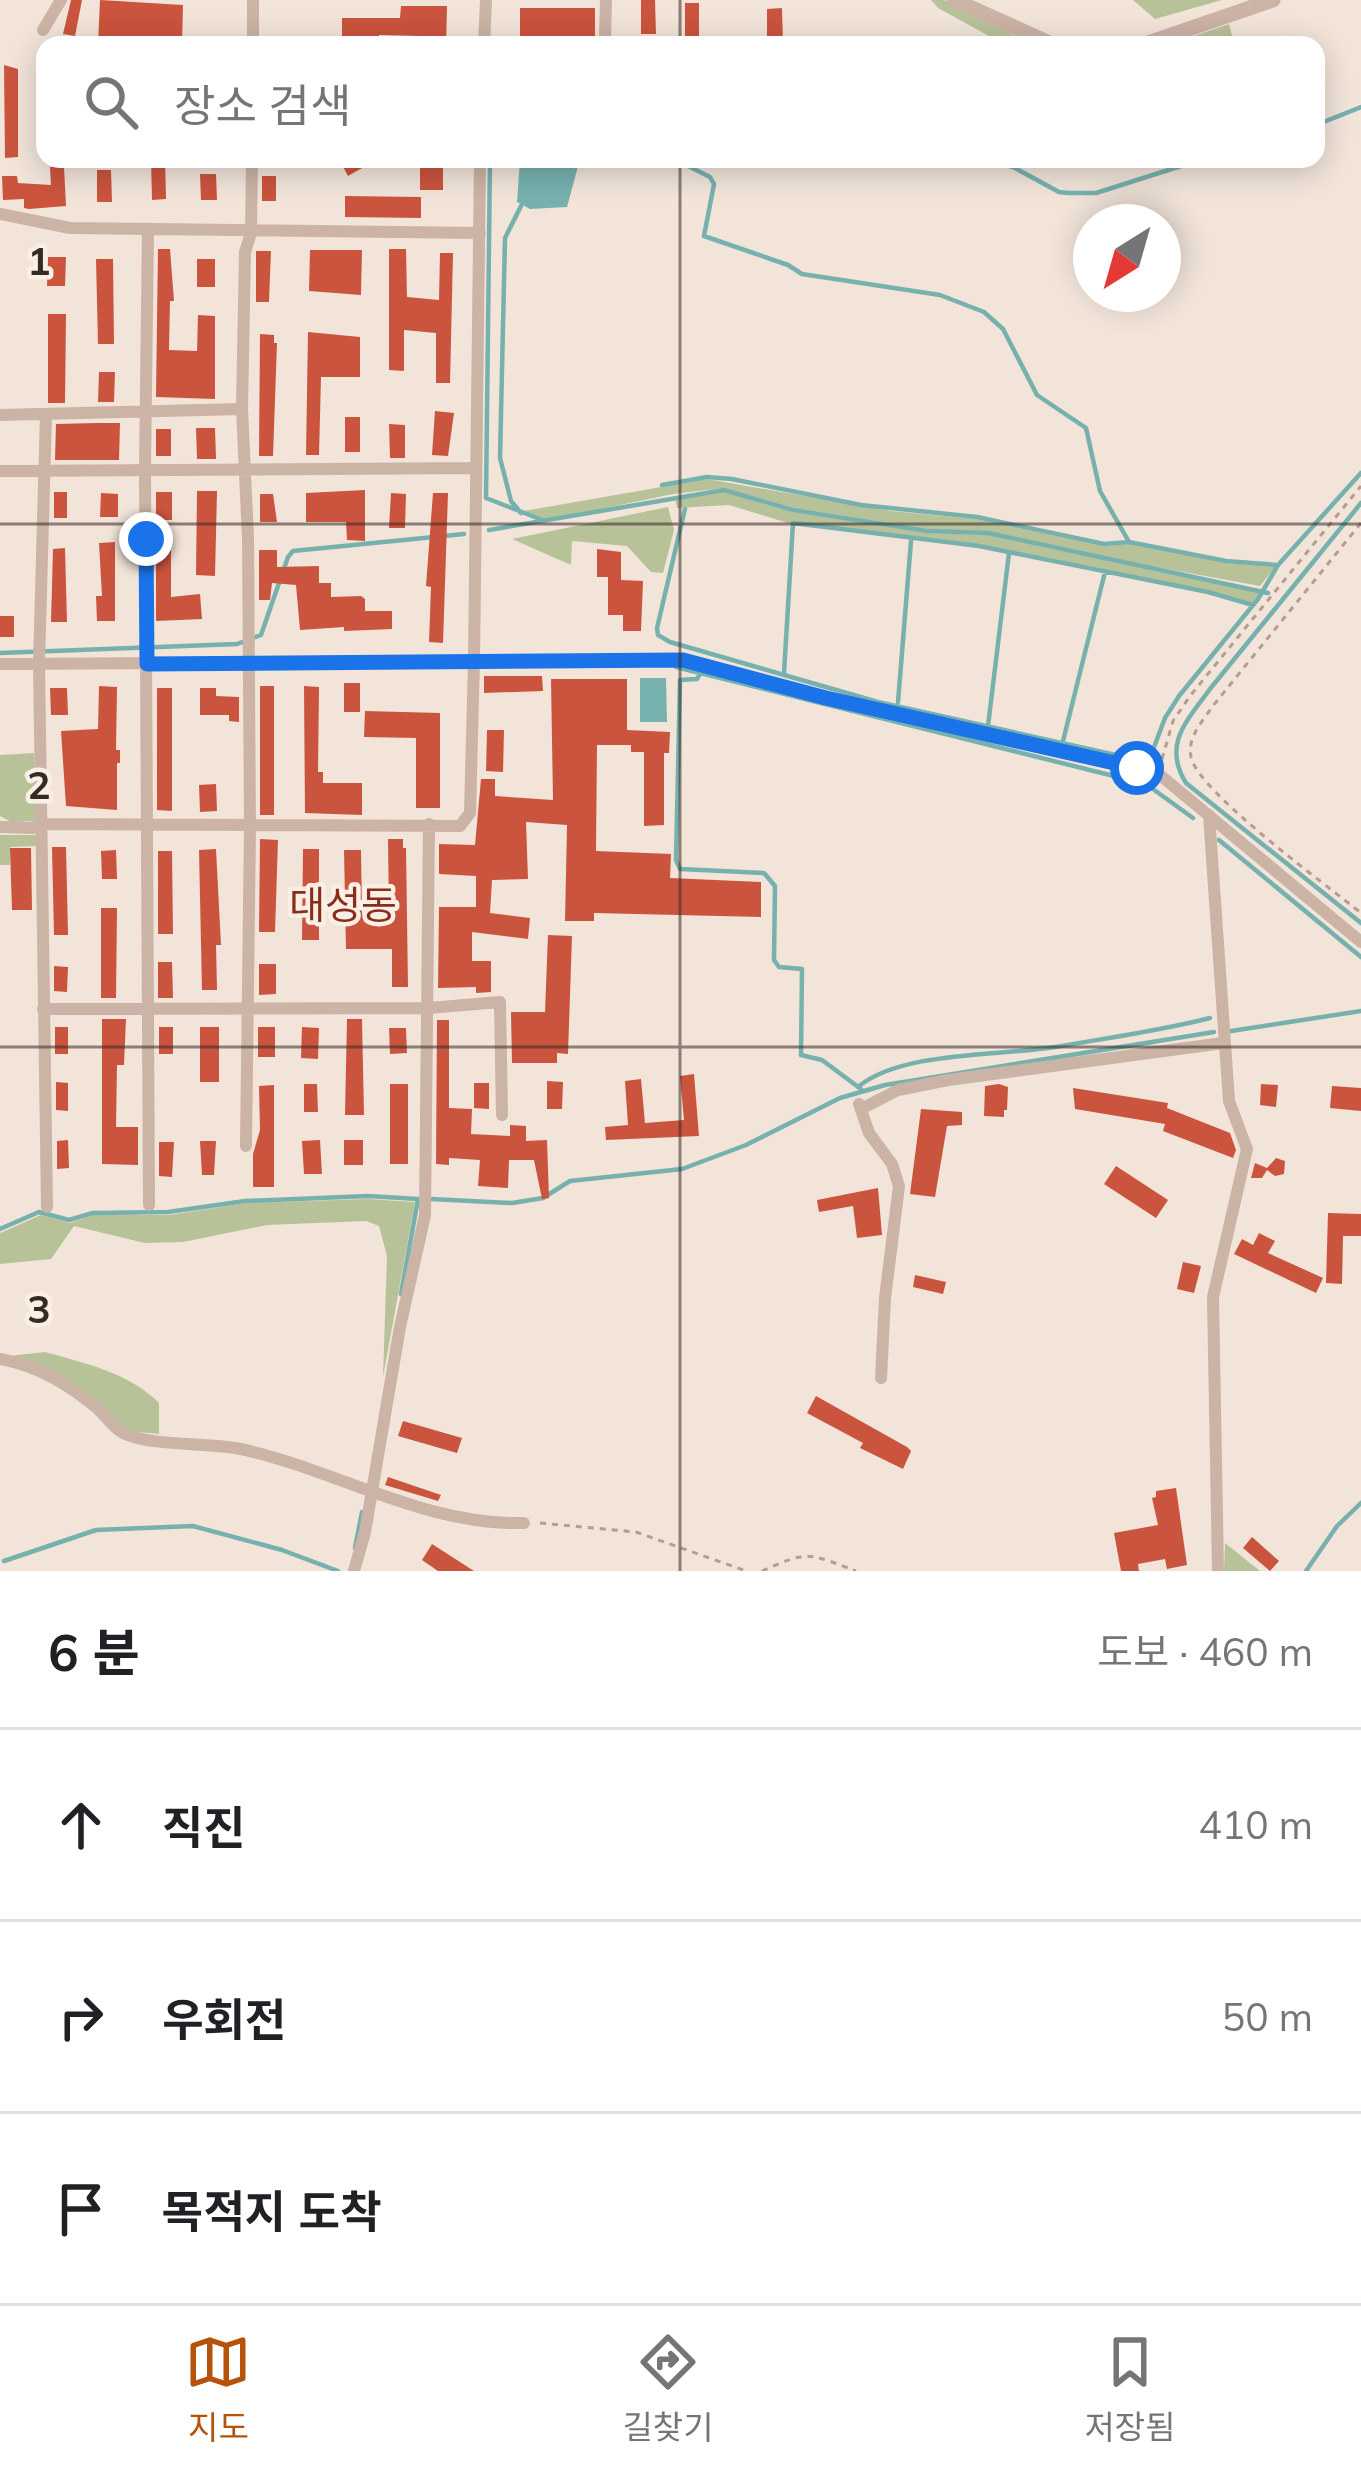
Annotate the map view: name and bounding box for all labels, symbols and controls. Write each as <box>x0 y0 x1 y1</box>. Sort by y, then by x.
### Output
search box <box>36 36 1325 168</box>
icon: search <box>78 69 144 135</box>
text: 장소 검색 <box>174 77 351 133</box>
north arrow <box>1073 204 1181 312</box>
text: 1 <box>27 236 51 285</box>
route end <box>119 512 173 566</box>
route start <box>1110 741 1164 795</box>
text: 2 <box>27 760 51 809</box>
district label: 대성동 <box>289 880 397 929</box>
text: 3 <box>27 1284 51 1333</box>
text: 6 분 <box>48 1620 140 1684</box>
text: 도보 · 460 m <box>1097 1627 1313 1676</box>
icon: ahead <box>48 1792 114 1858</box>
text: 직진 <box>162 1799 245 1855</box>
text: 410 m <box>1198 1800 1313 1849</box>
icon: right <box>48 1984 114 2050</box>
text: 우회전 <box>162 1991 286 2047</box>
text: 50 m <box>1222 1992 1313 2041</box>
icon: arrive <box>48 2176 114 2242</box>
text: 목적지 도착 <box>162 2183 381 2239</box>
tab: 지도 <box>185 2329 251 2449</box>
tab: 길찾기 <box>622 2329 714 2449</box>
tab: 저장됨 <box>1084 2329 1176 2449</box>

